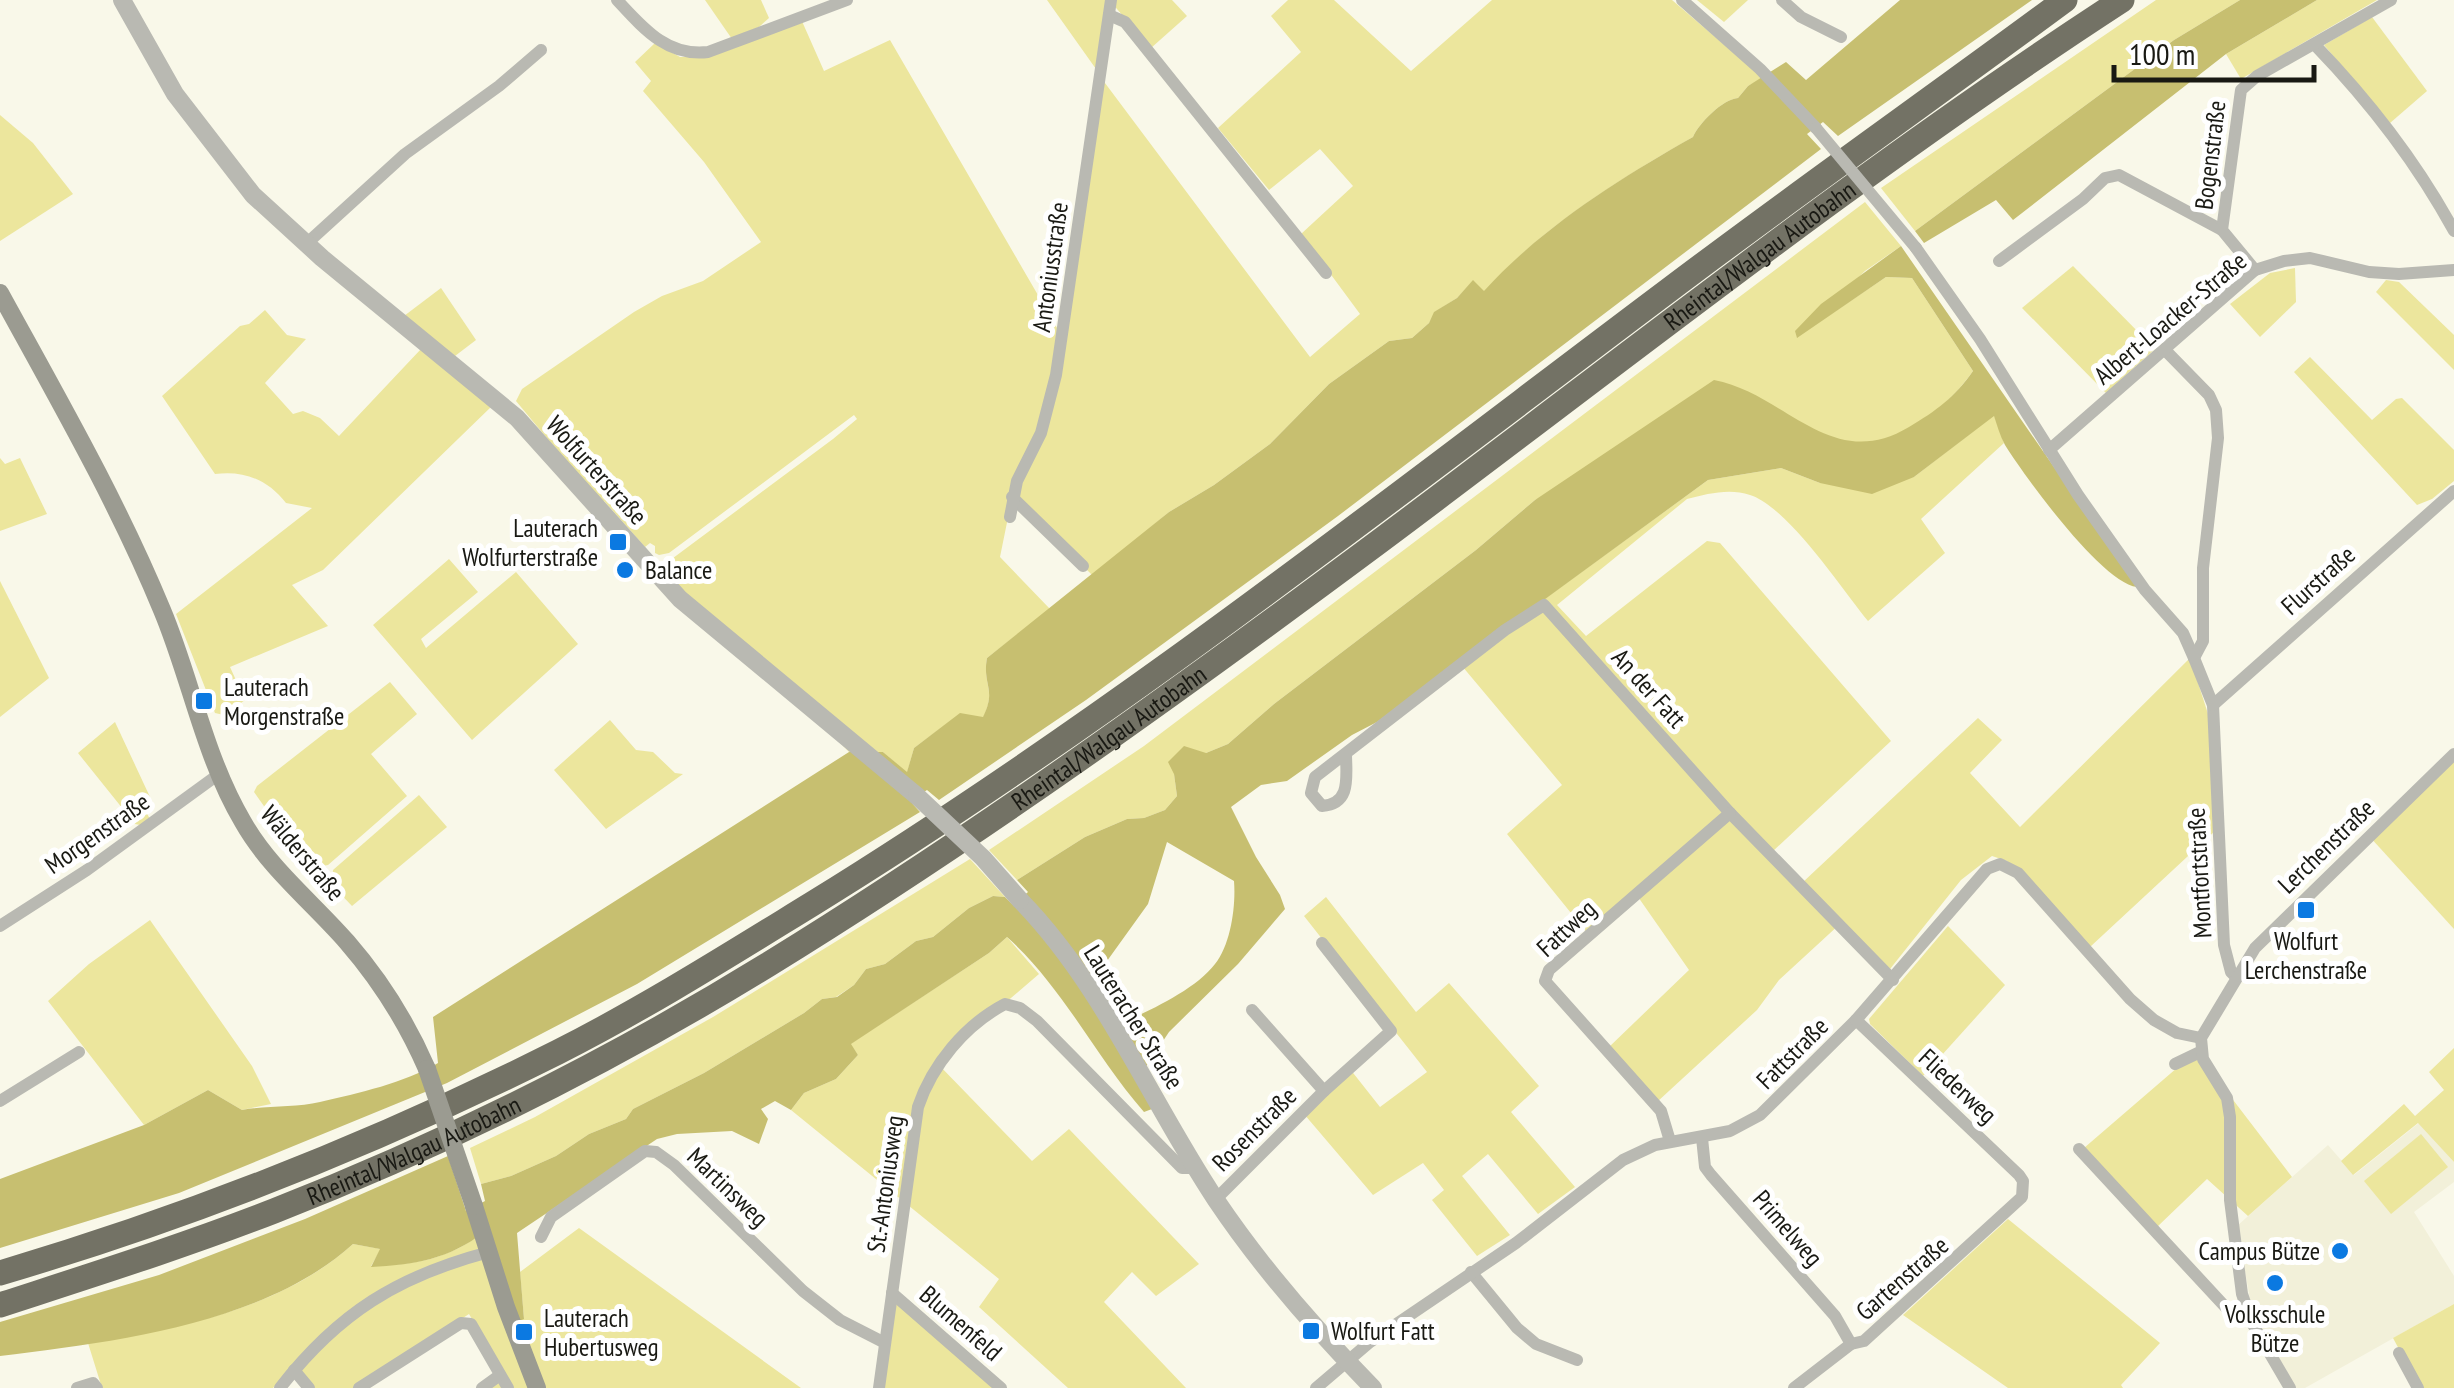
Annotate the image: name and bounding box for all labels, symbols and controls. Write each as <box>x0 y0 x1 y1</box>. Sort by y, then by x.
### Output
scale bar <box>2114 20 2314 82</box>
text: 100 m <box>2129 34 2195 73</box>
street label: Bogenstraße <box>2187 99 2233 211</box>
street label: Rheintal/Walgau Autobahn <box>1657 174 1862 337</box>
street label: Antoniusstraße <box>1025 200 1075 334</box>
street label: Albert-Loacker-Straße <box>2087 245 2253 391</box>
street label: Wolfurterstraße <box>540 409 654 531</box>
place label: Lauterach Wolfurterstraße <box>462 512 598 573</box>
marker: Lauterach Wolfurterstraße <box>607 531 629 553</box>
street label: Flurstraße <box>2274 538 2362 622</box>
place label: Balance <box>645 554 712 586</box>
marker: Balance <box>614 559 636 581</box>
street label: An der Fatt <box>1605 642 1693 734</box>
street label: Rheintal/Walgau Autobahn <box>1005 658 1212 817</box>
place label: Lauterach Morgenstraße <box>224 671 344 732</box>
marker: Lauterach Morgenstraße <box>193 690 215 712</box>
street label: Morgenstraße <box>39 785 155 881</box>
street label: Lerchenstraße <box>2271 792 2381 900</box>
street label: Wälderstraße <box>254 799 352 907</box>
street label: Montfortstraße <box>2180 807 2218 939</box>
street label: Fattweg <box>1530 893 1602 963</box>
marker: Wolfurt Lerchenstraße <box>2295 899 2317 921</box>
place label: Wolfurt Lerchenstraße <box>2245 925 2367 986</box>
street label: Lauteracher Straße <box>1077 939 1191 1095</box>
street label: Fattstraße <box>1749 1010 1835 1096</box>
street label: Fliederweg <box>1912 1042 2004 1130</box>
street label: Rosenstraße <box>1205 1080 1303 1178</box>
street label: Rheintal/Walgau Autobahn <box>302 1088 526 1212</box>
street label: St.-Antoniusweg <box>860 1113 910 1255</box>
street label: Martinsweg <box>681 1141 775 1233</box>
street label: Primelweg <box>1746 1183 1830 1273</box>
street label: Gartenstraße <box>1849 1229 1955 1327</box>
place label: Campus Bütze <box>2199 1235 2320 1267</box>
marker: Campus Bütze <box>2329 1240 2351 1262</box>
marker: Volksschule Bütze <box>2264 1272 2286 1294</box>
street label: Blumenfeld <box>913 1278 1009 1368</box>
place label: Volksschule Bütze <box>2224 1298 2325 1359</box>
place label: Lauterach Hubertusweg <box>544 1302 659 1363</box>
place label: Wolfurt Fatt <box>1331 1315 1435 1347</box>
marker: Wolfurt Fatt <box>1300 1320 1322 1342</box>
marker: Lauterach Hubertusweg <box>513 1321 535 1343</box>

